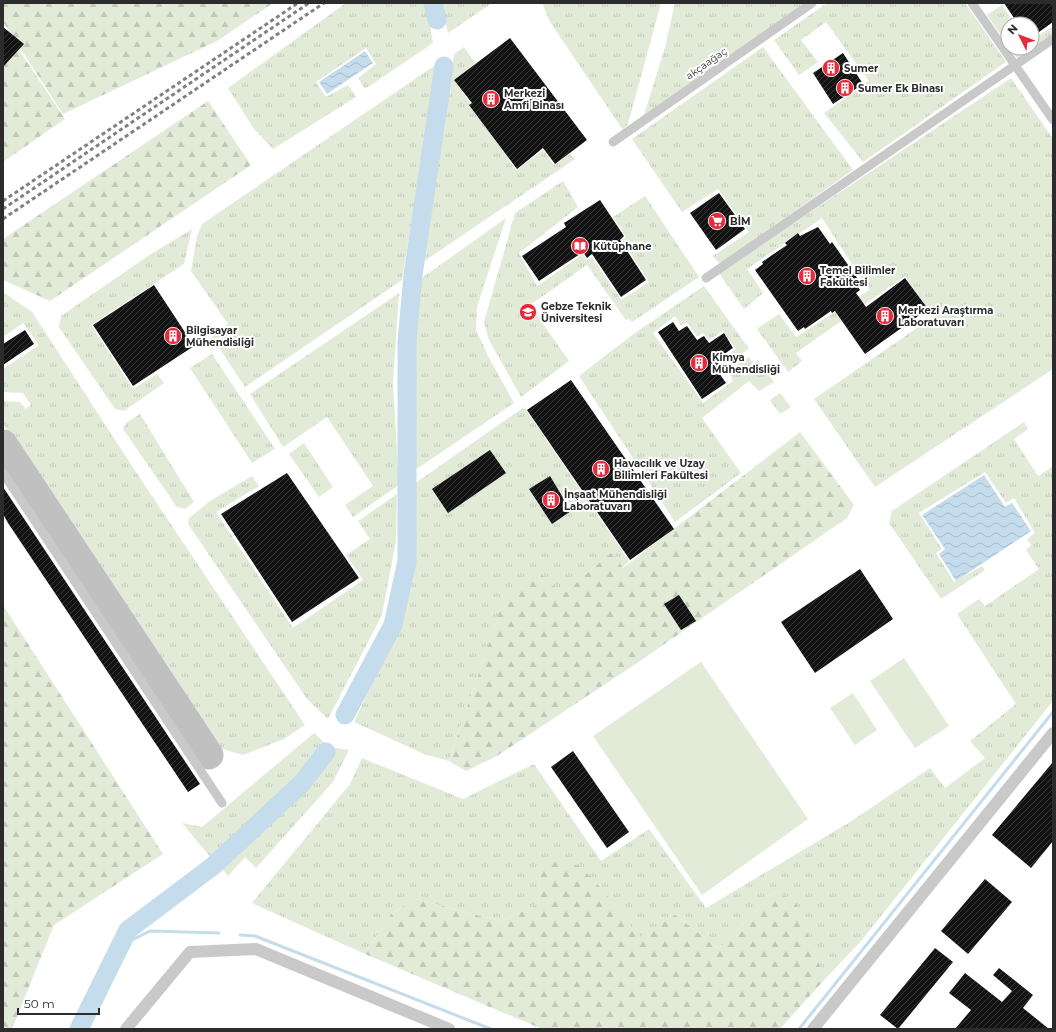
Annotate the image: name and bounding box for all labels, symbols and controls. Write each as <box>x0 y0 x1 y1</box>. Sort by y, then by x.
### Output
north arrow <box>1000 16 1040 56</box>
text: N <box>1004 21 1021 37</box>
street label: akçaağaç <box>683 44 730 82</box>
building icon: Sumer <box>821 58 841 78</box>
place label: Sumer <box>844 62 879 75</box>
building icon: Sumer Ek Binası <box>835 78 855 98</box>
place label: Sumer Ek Binası <box>858 82 943 95</box>
place label: Merkezi Amfi Binası <box>503 87 564 112</box>
building icon: Merkezi Amfi Binası <box>481 89 501 109</box>
supermarket icon: BİM <box>707 211 727 231</box>
place label: BİM <box>730 215 750 228</box>
library icon: Kütüphane <box>570 236 590 256</box>
place label: Kütüphane <box>593 240 652 253</box>
place label: Temel Bilimler Fakültesi <box>820 264 896 289</box>
building icon: Temel Bilimler Fakültesi <box>797 266 817 286</box>
place label: Gebze Teknik Üniversitesi <box>541 300 612 325</box>
school or university icon: Gebze Teknik Üniversitesi <box>518 302 538 322</box>
place label: Merkezi Araştırma Laboratuvarı <box>898 304 993 329</box>
building icon: Merkezi Araştırma Laboratuvarı <box>875 306 895 326</box>
place label: Bilgisayar Mühendisliği <box>186 324 254 349</box>
building icon: Bilgisayar Mühendisliği <box>163 326 183 346</box>
place label: Kimya Mühendisliği <box>712 351 780 376</box>
building icon: Kimya Mühendisliği <box>689 353 709 373</box>
place label: Havacılık ve Uzay Bilimleri Fakültesi <box>614 457 708 482</box>
building icon: Havacılık ve Uzay Bilimleri Fakültesi <box>591 459 611 479</box>
place label: İnşaat Mühendisliği Laboratuvarı <box>564 488 667 513</box>
building icon: İnşaat Mühendisliği Laboratuvarı <box>541 490 561 510</box>
scale bar <box>18 990 99 1016</box>
text: 50 m <box>24 996 55 1011</box>

